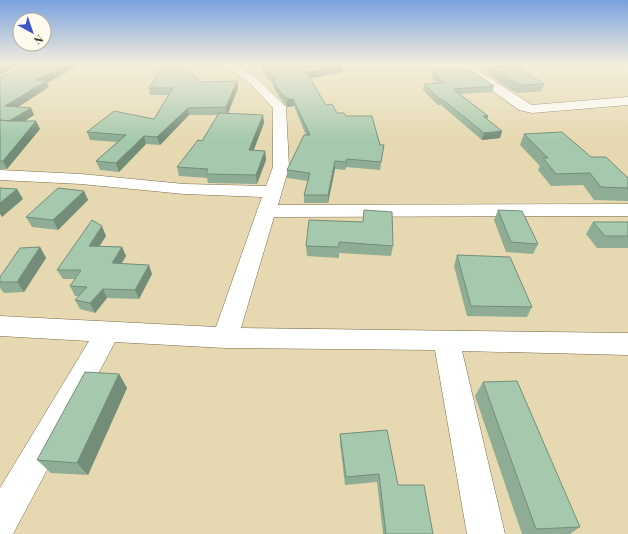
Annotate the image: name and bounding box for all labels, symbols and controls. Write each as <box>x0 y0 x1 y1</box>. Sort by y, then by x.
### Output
north arrow <box>12 12 52 52</box>
text: N <box>31 32 47 48</box>

